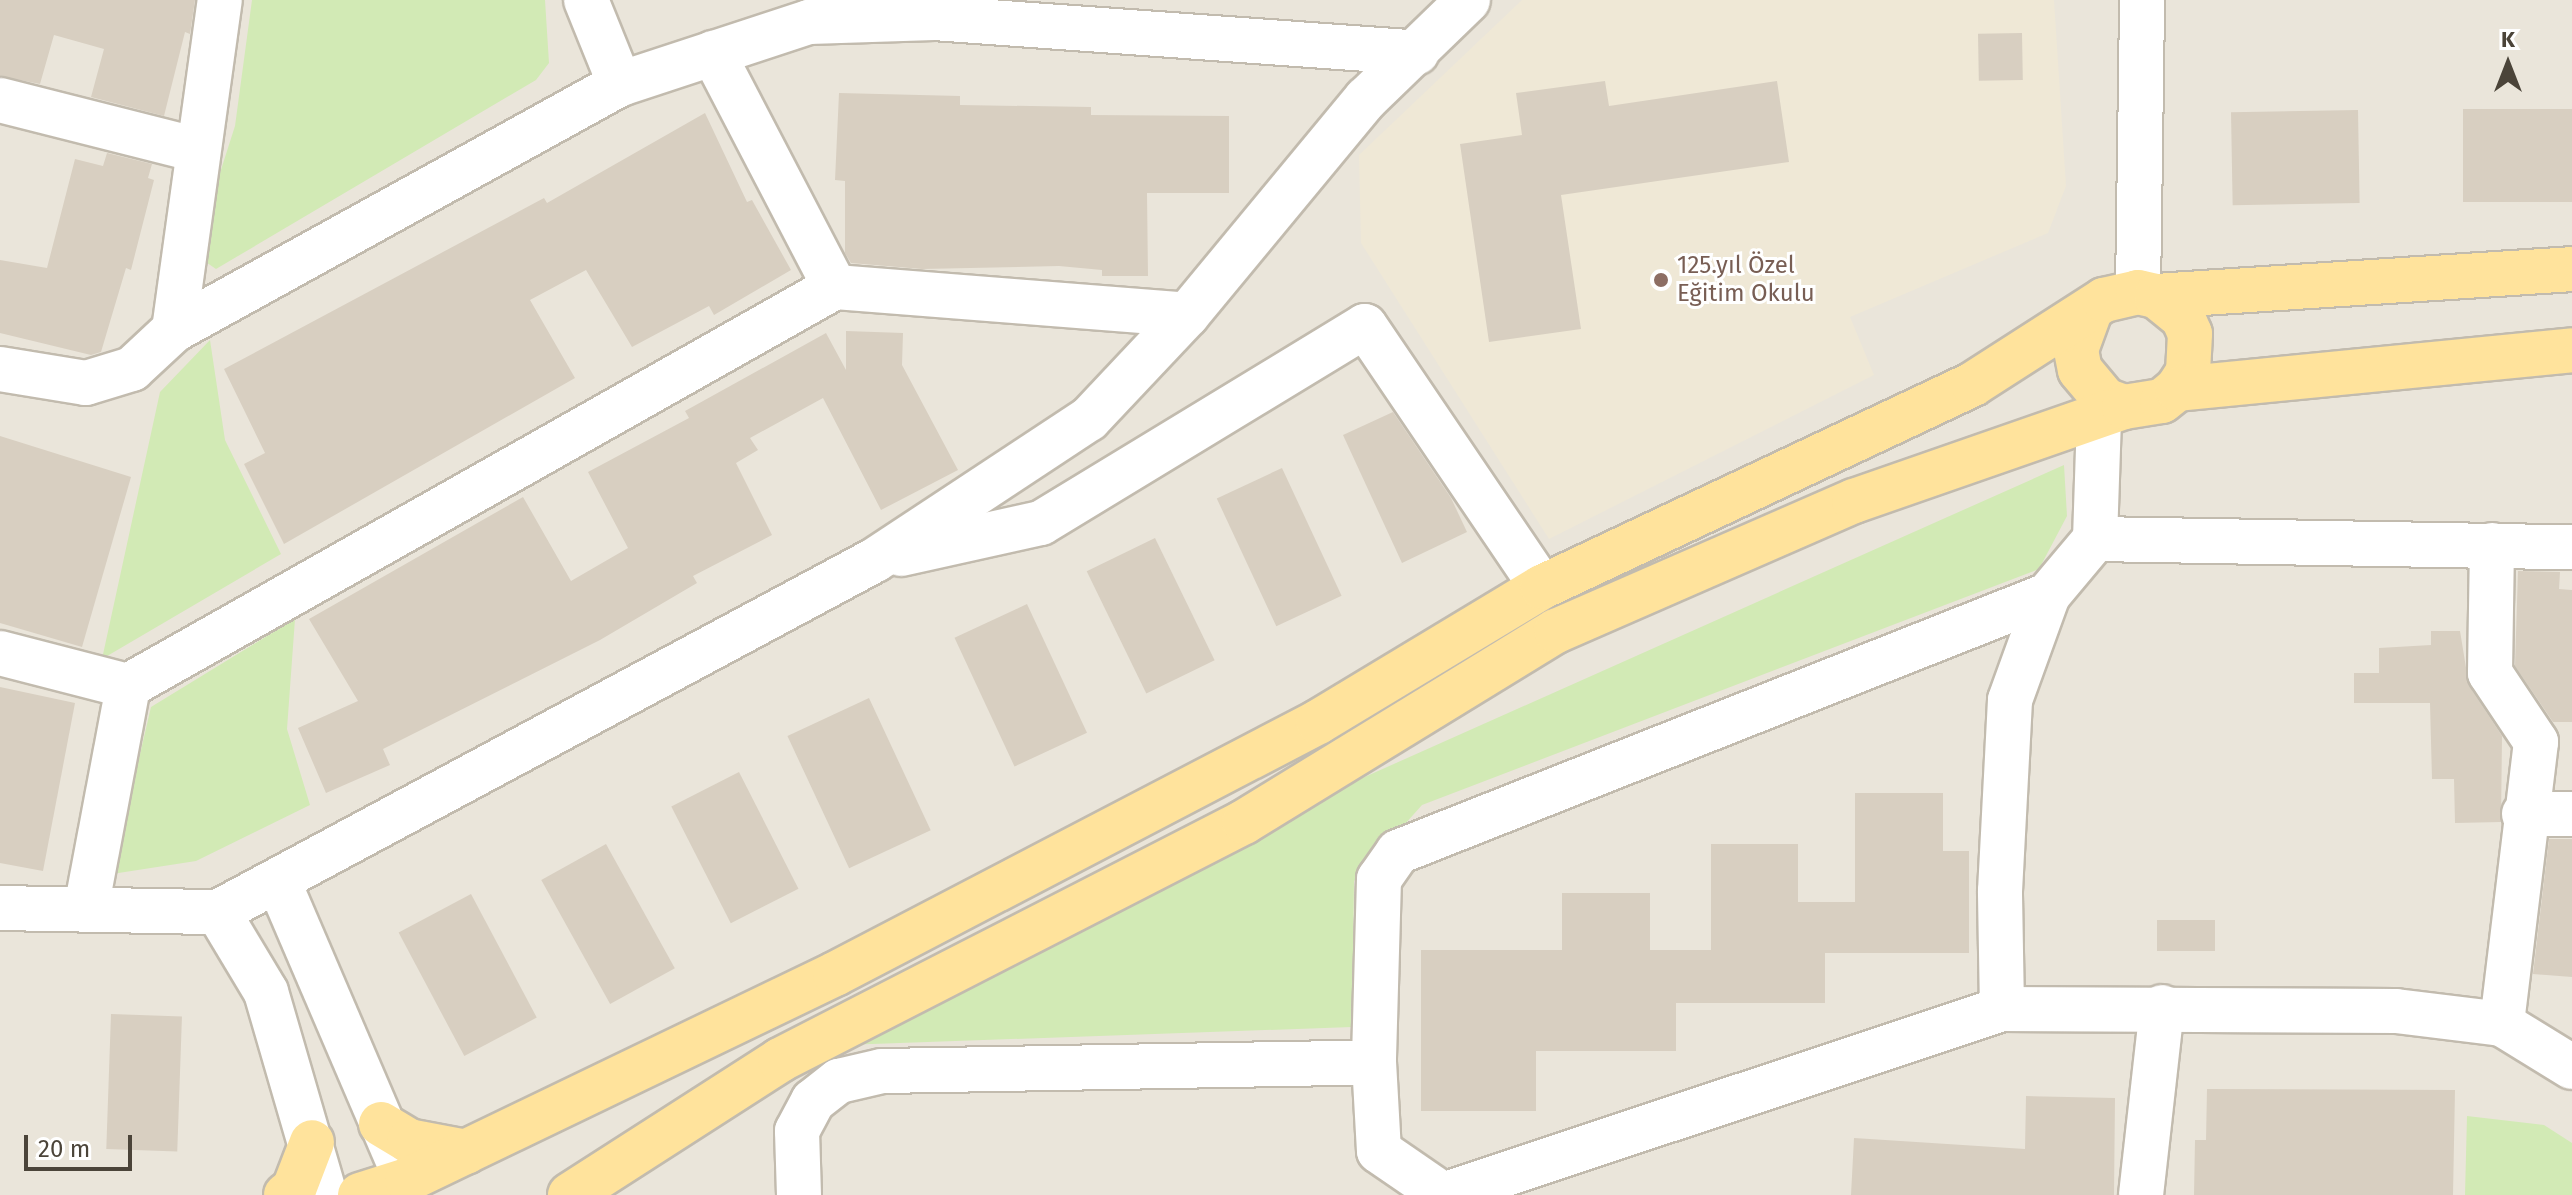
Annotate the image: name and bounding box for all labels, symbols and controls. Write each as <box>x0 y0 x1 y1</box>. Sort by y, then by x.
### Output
north arrow <box>2468 24 2548 104</box>
text: K <box>2501 26 2515 53</box>
place label: 125.yıl Özel Eğitim Okulu <box>1677 252 1815 308</box>
marker: 125.yıl Özel Eğitim Okulu <box>1652 271 1670 289</box>
scale bar <box>28 1119 136 1169</box>
text: 20 m <box>38 1135 90 1163</box>

